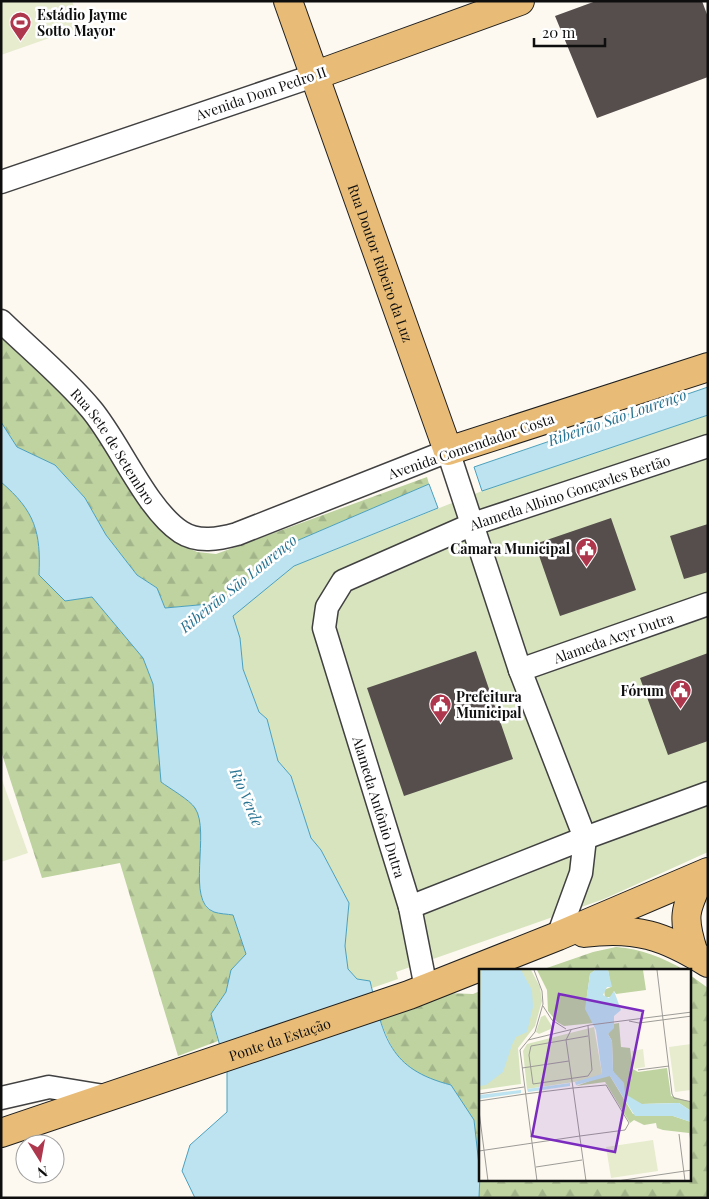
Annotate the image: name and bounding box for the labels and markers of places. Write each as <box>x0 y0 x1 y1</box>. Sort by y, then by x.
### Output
place label: Estádio Jayme Sotto Mayor <box>37 5 127 40</box>
sports icon: Estádio Jayme Sotto Mayor <box>9 10 33 41</box>
public building icon: Camara Municipal <box>574 536 598 567</box>
place label: Camara Municipal <box>450 539 571 558</box>
public building icon: Fórum <box>668 678 692 709</box>
place label: Fórum <box>620 681 664 700</box>
place label: Prefeitura Municipal <box>456 687 522 722</box>
public building icon: Prefeitura Municipal <box>428 692 452 723</box>

